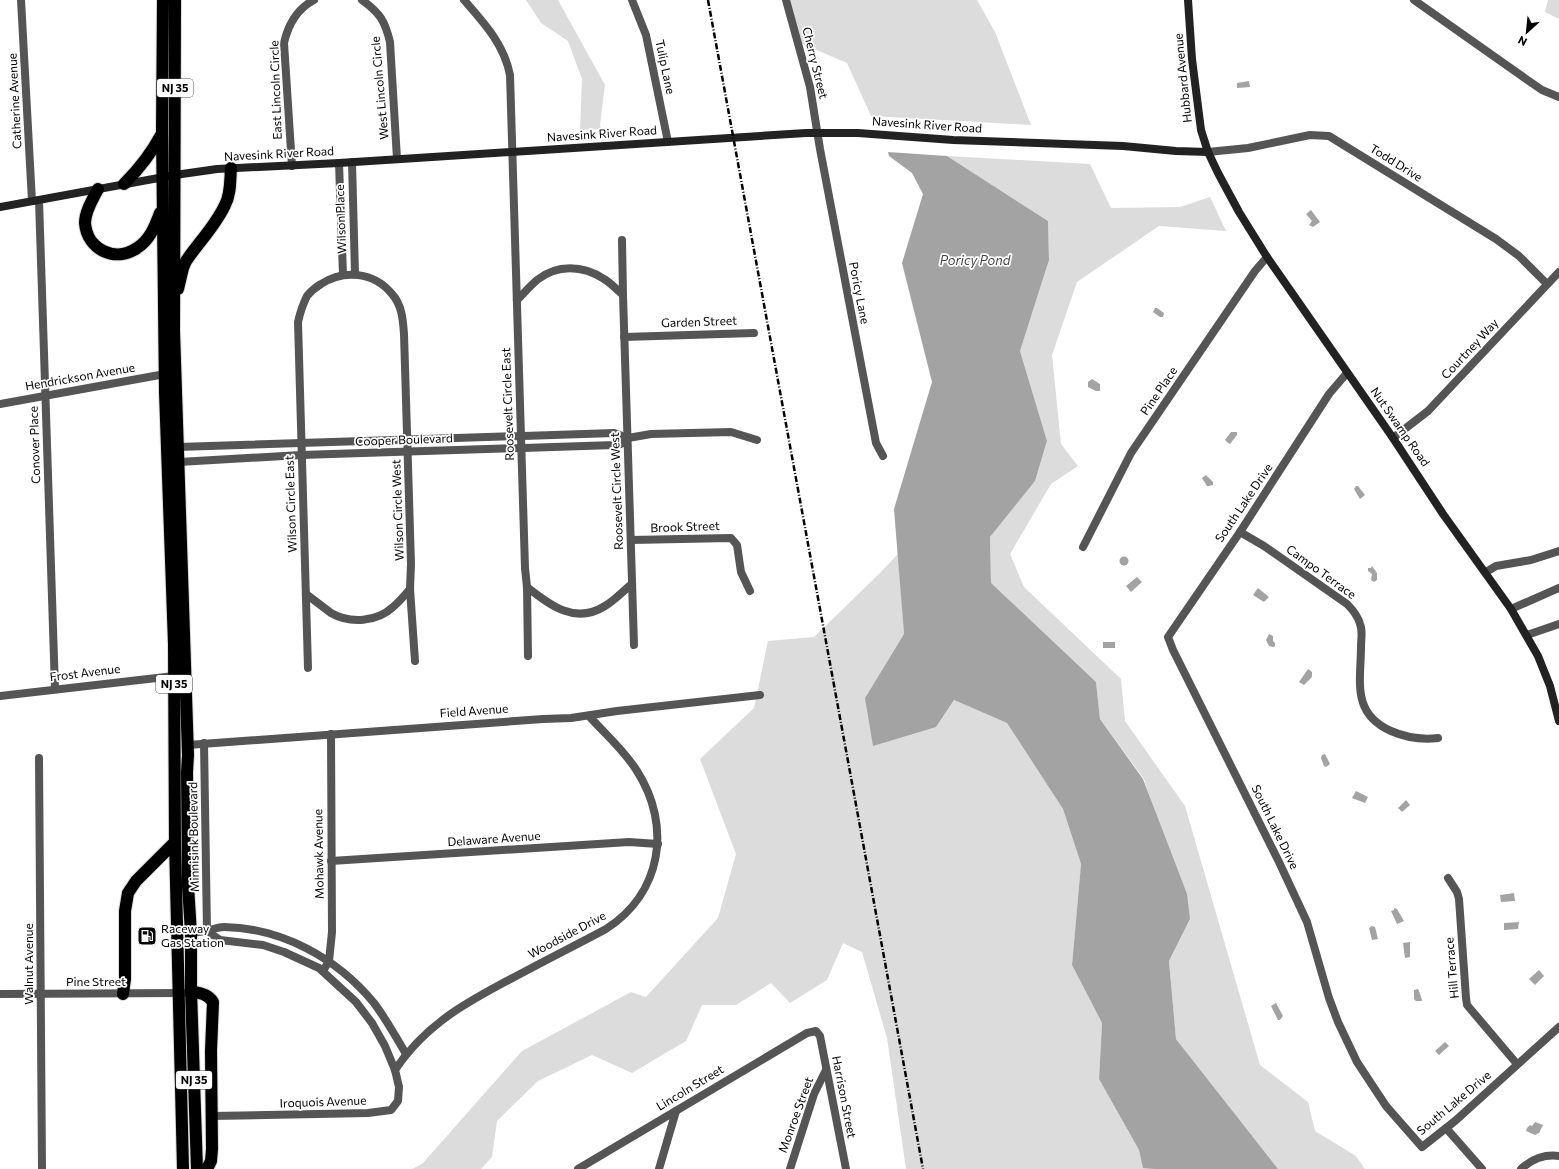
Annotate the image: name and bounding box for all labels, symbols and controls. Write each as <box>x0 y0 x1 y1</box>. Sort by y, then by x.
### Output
north arrow <box>1507 12 1547 52</box>
street label: Cherry Street <box>800 25 832 100</box>
street label: Hubbard Avenue <box>1170 33 1194 124</box>
text: N <box>1516 34 1529 49</box>
street label: West Lincoln Circle <box>368 36 390 140</box>
street label: Tulip Lane <box>653 38 679 95</box>
street label: East Lincoln Circle <box>266 40 284 140</box>
street label: Catherine Avenue <box>4 53 24 149</box>
road number: NJ 35 <box>157 79 193 97</box>
street label: Navesink River Road <box>872 113 983 135</box>
street label: Navesink River Road <box>546 122 657 144</box>
street label: Todd Drive <box>1368 141 1425 184</box>
street label: Navesink River Road <box>224 143 334 163</box>
street label: Wilson Place <box>332 184 348 254</box>
water label: Poricy Pond <box>940 252 1011 268</box>
street label: Poricy Lane <box>847 260 873 325</box>
street label: Garden Street <box>661 313 737 329</box>
street label: Courtney Way <box>1438 315 1501 381</box>
street label: Roosevelt Circle East <box>498 347 516 461</box>
street label: Hendrickson Avenue <box>24 359 136 393</box>
street label: Pine Place <box>1137 364 1179 417</box>
street label: Nut Swamp Road <box>1368 384 1433 469</box>
street label: Conover Place <box>26 406 42 484</box>
street label: Cooper Boulevard <box>355 430 453 448</box>
street label: Roosevelt Circle West <box>607 432 625 550</box>
street label: Wilson Circle East <box>281 455 299 553</box>
street label: Wilson Circle West <box>388 459 406 561</box>
street label: South Lake Drive <box>1212 460 1275 544</box>
street label: Brook Street <box>650 518 720 534</box>
street label: Campo Terrace <box>1284 541 1359 601</box>
street label: Frost Avenue <box>49 661 121 683</box>
road number: NJ 35 <box>156 675 192 693</box>
street label: Field Avenue <box>439 701 509 719</box>
street label: Minnisink Boulevard <box>185 782 201 892</box>
street label: South Lake Drive <box>1249 782 1302 871</box>
street label: Mohawk Avenue <box>310 809 326 899</box>
street label: Delaware Avenue <box>447 828 541 848</box>
street label: Woodside Drive <box>525 908 608 960</box>
place label: Raceway Gas Station <box>161 921 224 949</box>
street label: Walnut Avenue <box>21 923 35 1005</box>
fuel station icon: Raceway Gas Station <box>136 925 158 947</box>
street label: Hill Terrace <box>1441 937 1461 999</box>
street label: Pine Street <box>66 974 126 988</box>
street label: Harrison Street <box>830 1054 860 1139</box>
street label: Lincoln Street <box>653 1062 726 1113</box>
street label: South Lake Drive <box>1414 1067 1493 1137</box>
road number: NJ 35 <box>176 1071 212 1089</box>
street label: Monroe Street <box>775 1075 815 1155</box>
street label: Iroquois Avenue <box>279 1092 367 1110</box>

